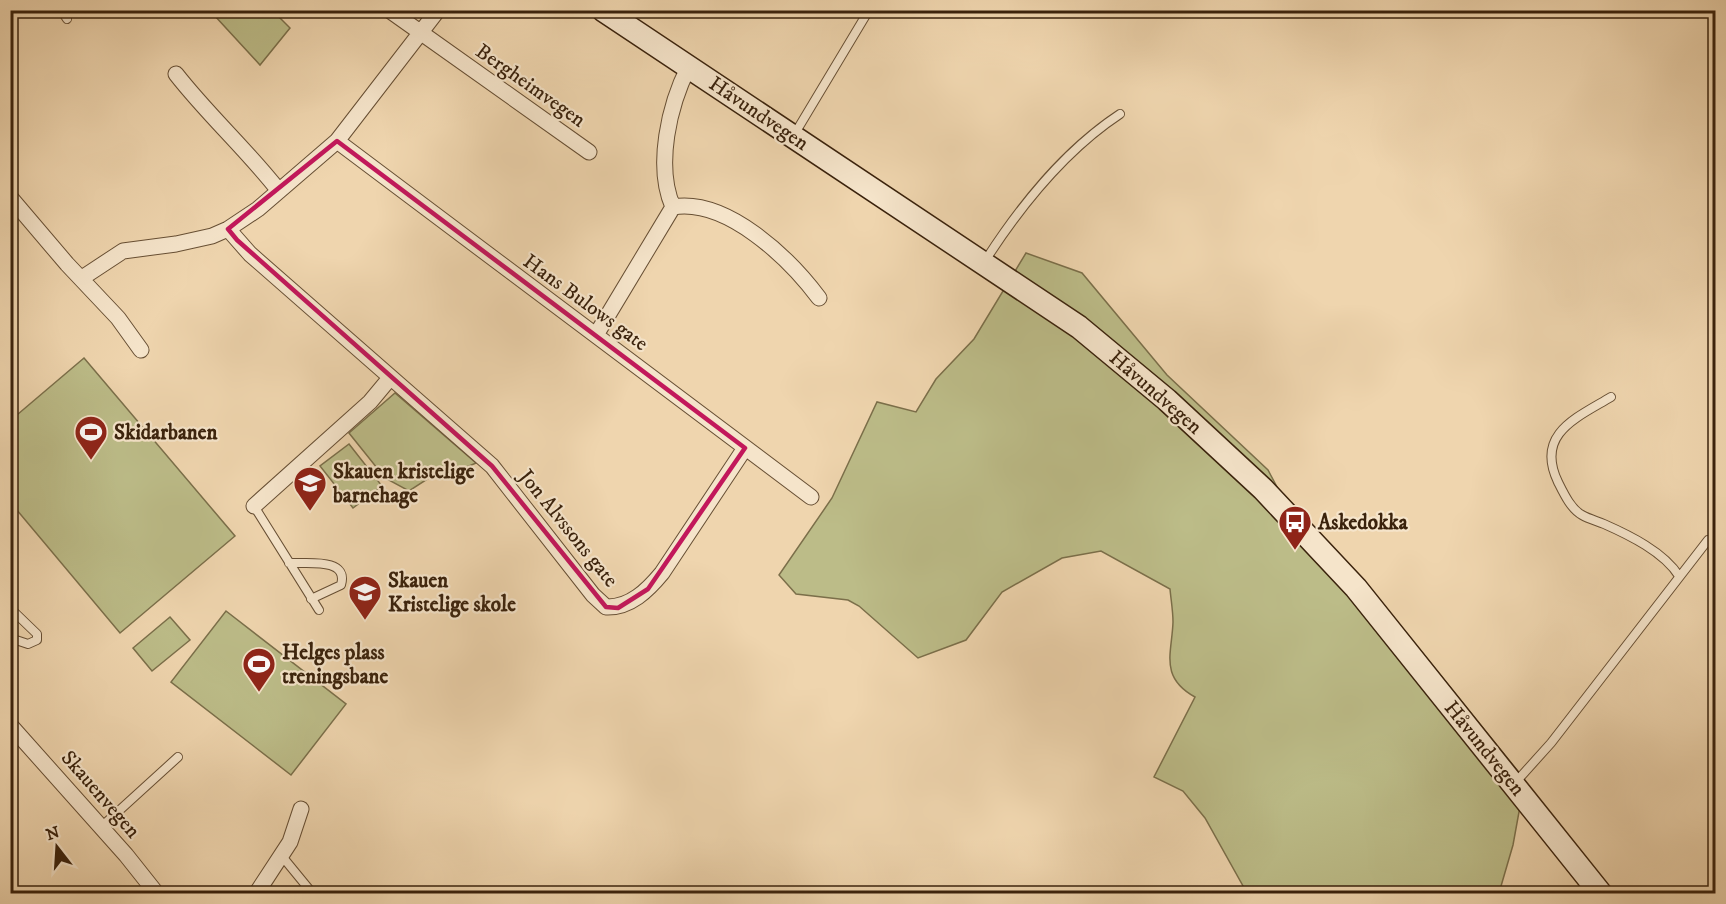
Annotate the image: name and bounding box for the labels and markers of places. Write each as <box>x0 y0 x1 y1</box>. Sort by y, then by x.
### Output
sports icon: Skidarbanen <box>73 414 109 461</box>
place label: Skidarbanen <box>114 420 218 446</box>
place label: Skauen kristelige barnehage <box>332 459 475 509</box>
school or university icon: Skauen kristelige barnehage <box>292 465 328 512</box>
bus stop icon: Askedokka <box>1277 504 1313 551</box>
place label: Askedokka <box>1317 510 1409 536</box>
place label: Skauen Kristelige skole <box>388 568 516 618</box>
school or university icon: Skauen Kristelige skole <box>347 574 383 621</box>
place label: Helges plass treningsbane <box>282 640 388 690</box>
sports icon: Helges plass treningsbane <box>241 646 277 693</box>

